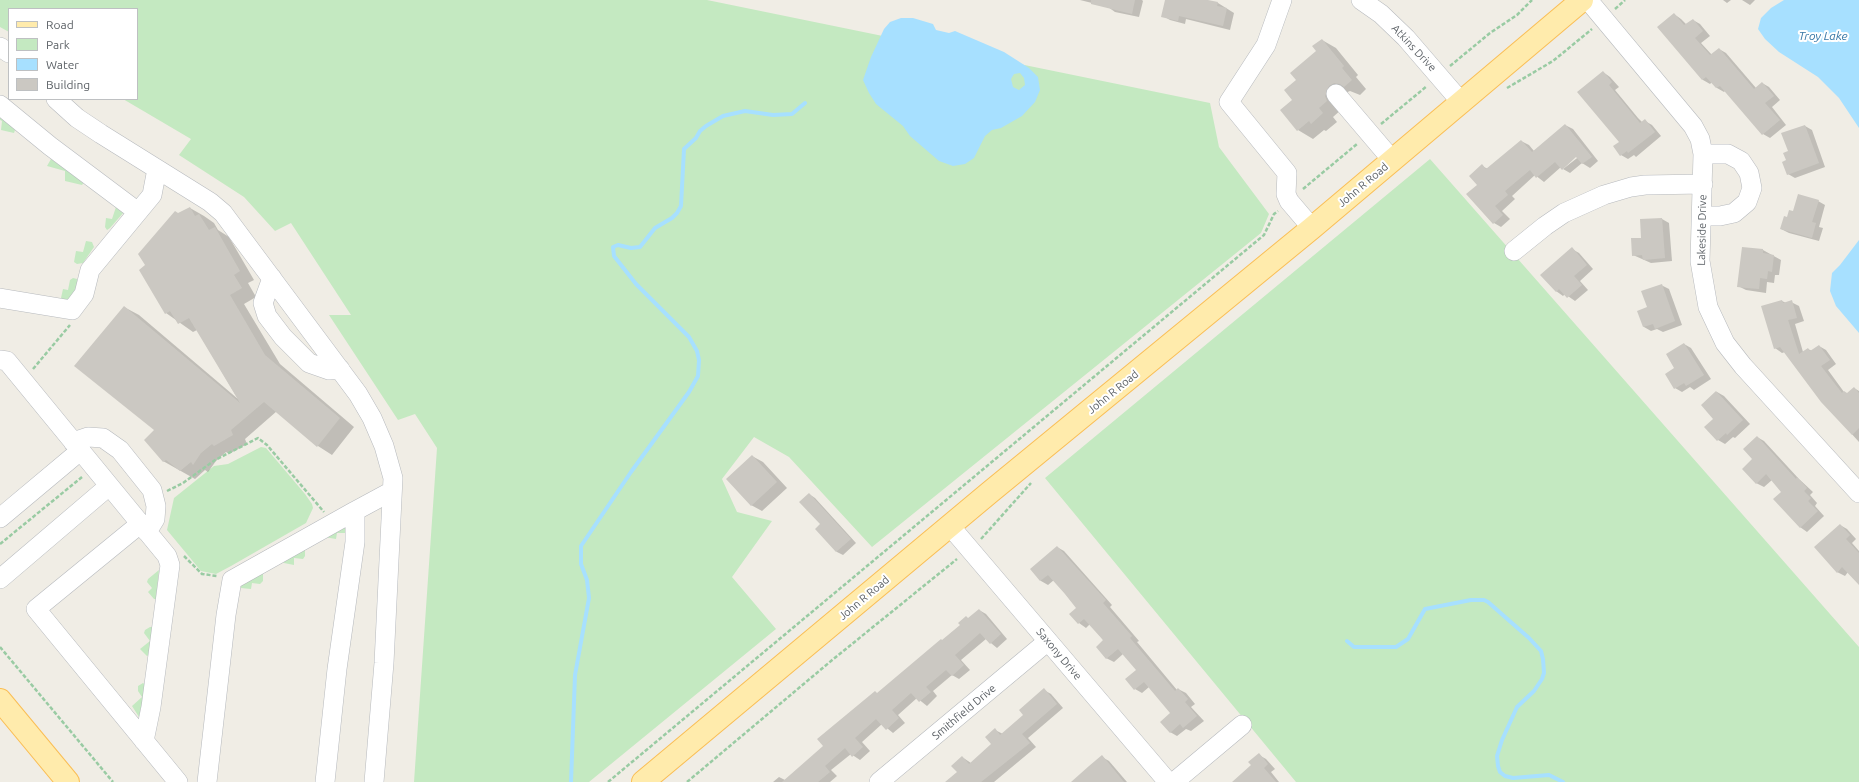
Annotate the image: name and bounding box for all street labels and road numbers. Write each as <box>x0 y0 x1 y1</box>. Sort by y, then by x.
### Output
street label: Atkins Drive <box>1389 22 1439 74</box>
street label: John R Road <box>1335 160 1391 210</box>
street label: Lakeside Drive <box>1695 194 1709 266</box>
street label: John R Road <box>1085 367 1141 417</box>
street label: John R Road <box>836 573 892 623</box>
street label: Saxony Drive <box>1034 626 1084 682</box>
street label: Smithfield Drive <box>929 681 999 743</box>

